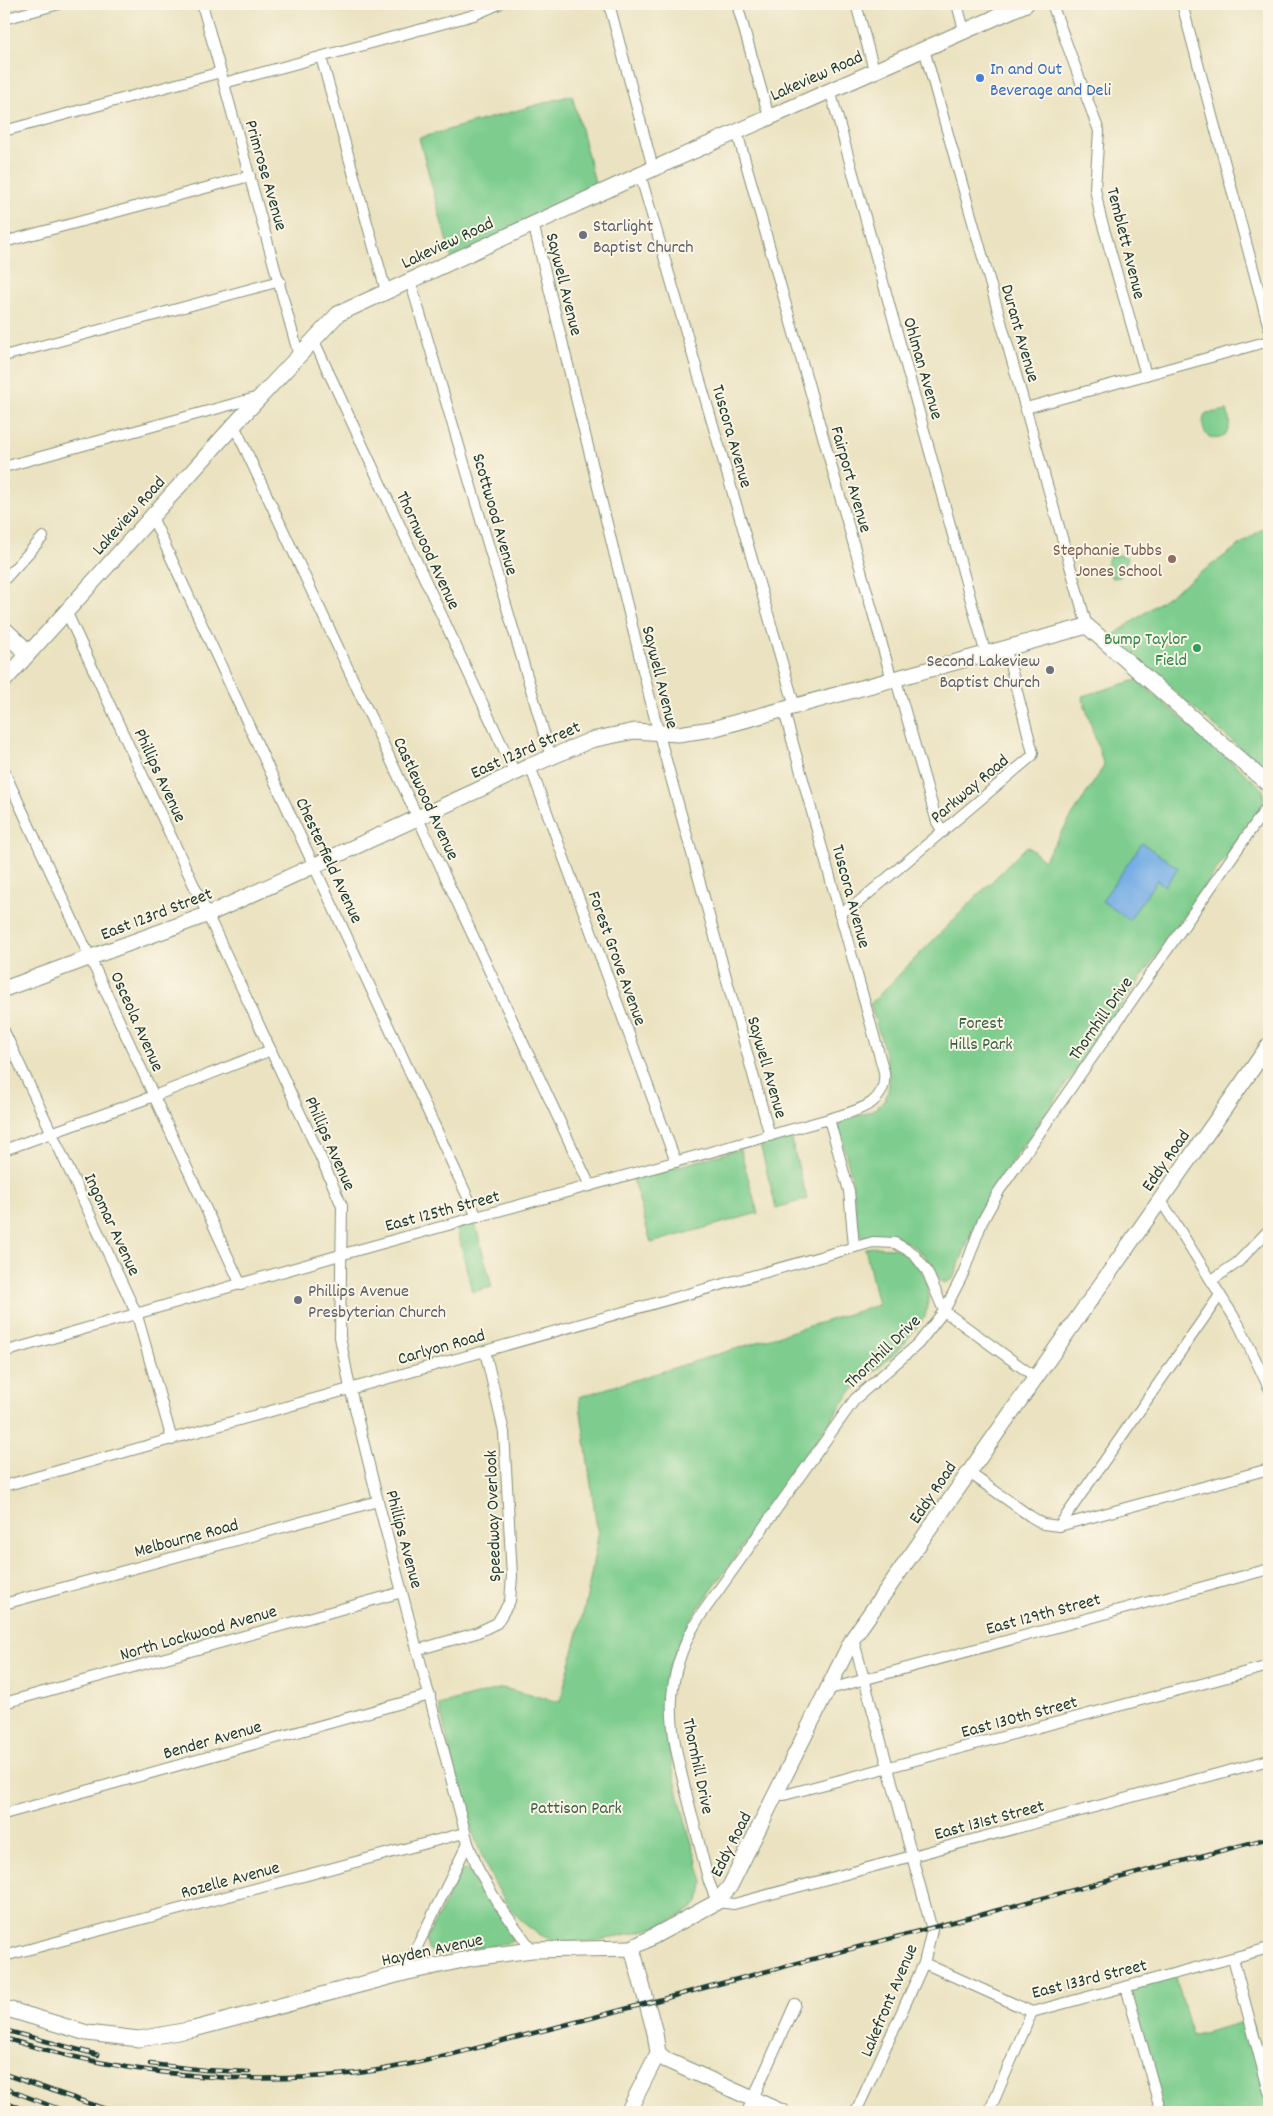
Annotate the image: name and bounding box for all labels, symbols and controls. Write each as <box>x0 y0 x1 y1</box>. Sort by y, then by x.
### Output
street label: Lakeview Road <box>767 46 867 109</box>
place label: In and Out Beverage and Deli <box>990 58 1111 104</box>
marker: In and Out Beverage and Deli <box>974 72 986 84</box>
street label: Primrose Avenue <box>237 117 292 234</box>
street label: Temblett Avenue <box>1099 185 1151 302</box>
street label: Lakeview Road <box>398 212 498 277</box>
place label: Starlight Baptist Church <box>593 215 694 261</box>
marker: Starlight Baptist Church <box>577 229 589 241</box>
street label: Saywell Avenue <box>538 231 587 339</box>
street label: Durant Avenue <box>993 282 1044 386</box>
street label: Ohlman Avenue <box>895 315 948 423</box>
street label: Tuscora Avenue <box>704 382 757 491</box>
street label: Fairport Avenue <box>822 424 877 536</box>
street label: Scottwood Avenue <box>464 451 523 579</box>
street label: Lakeview Road <box>87 471 172 562</box>
street label: Thornwood Avenue <box>388 488 465 614</box>
place label: Stephanie Tubbs Jones School <box>1053 539 1163 585</box>
marker: Stephanie Tubbs Jones School <box>1166 553 1178 565</box>
street label: Saywell Avenue <box>634 624 683 732</box>
place label: Bump Taylor Field <box>1104 628 1187 674</box>
marker: Bump Taylor Field <box>1191 642 1203 654</box>
place label: Second Lakeview Baptist Church <box>927 650 1040 696</box>
marker: Second Lakeview Baptist Church <box>1044 664 1056 676</box>
street label: East 123rd Street <box>467 716 585 787</box>
street label: Phillips Avenue <box>126 725 191 827</box>
street label: Castlewood Avenue <box>385 733 464 865</box>
street label: Parkway Road <box>926 750 1015 830</box>
street label: Chesterfield Avenue <box>288 794 368 928</box>
street label: Tuscora Avenue <box>824 842 875 951</box>
street label: East 123rd Street <box>97 882 217 948</box>
street label: Forest Grove Avenue <box>580 888 652 1030</box>
street label: Osceola Avenue <box>103 968 169 1076</box>
street label: Thornhill Drive <box>1064 972 1140 1066</box>
park label: Forest Hills Park <box>949 1012 1013 1058</box>
street label: Saywell Avenue <box>739 1014 792 1122</box>
street label: Phillips Avenue <box>297 1093 361 1195</box>
street label: Eddy Road <box>1137 1126 1197 1197</box>
street label: Ingomar Avenue <box>76 1170 145 1281</box>
street label: East 125th Street <box>382 1185 503 1240</box>
place label: Phillips Avenue Presbyterian Church <box>308 1280 446 1326</box>
marker: Phillips Avenue Presbyterian Church <box>292 1294 304 1306</box>
street label: Thornhill Drive <box>840 1310 927 1396</box>
street label: Carlyon Road <box>395 1324 488 1373</box>
street label: Speedway Overlook <box>480 1449 509 1582</box>
street label: Eddy Road <box>904 1457 964 1529</box>
street label: Phillips Avenue <box>377 1488 428 1592</box>
street label: Melbourne Road <box>132 1513 242 1565</box>
street label: East 129th Street <box>984 1588 1104 1643</box>
street label: North Lockwood Avenue <box>117 1600 280 1669</box>
street label: East 130th Street <box>959 1691 1081 1746</box>
street label: Bender Avenue <box>161 1715 265 1767</box>
street label: Thornhill Drive <box>674 1716 719 1817</box>
street label: East 131st Street <box>932 1795 1048 1848</box>
park label: Pattison Park <box>530 1797 622 1822</box>
street label: Eddy Road <box>705 1808 759 1882</box>
street label: Rozelle Avenue <box>178 1856 283 1907</box>
street label: Hayden Avenue <box>380 1928 486 1974</box>
street label: Lakefront Avenue <box>855 1941 925 2061</box>
street label: East 133rd Street <box>1029 1954 1150 2007</box>

